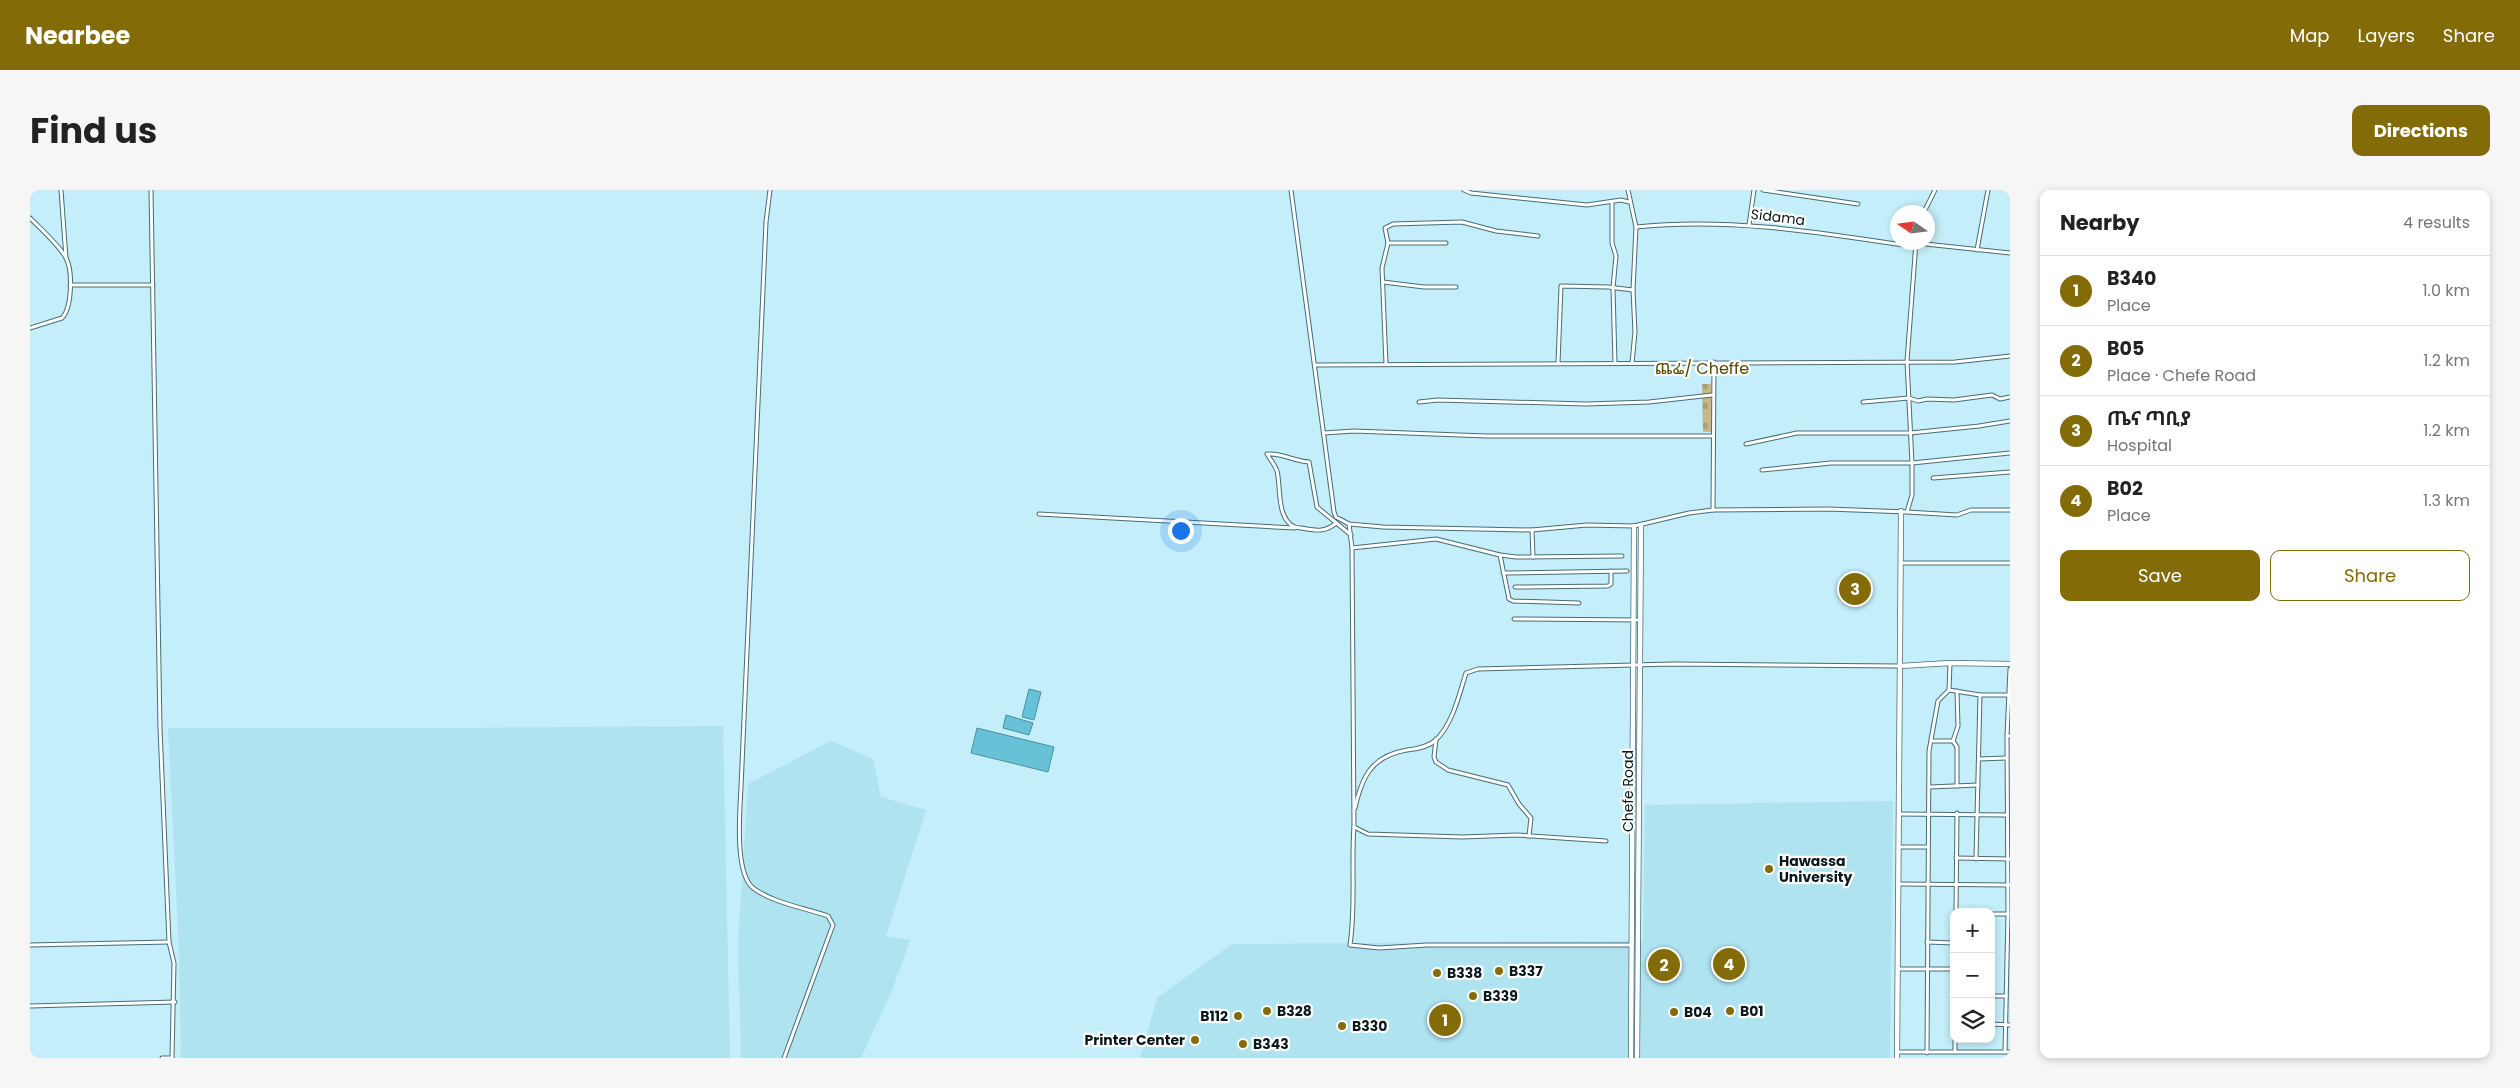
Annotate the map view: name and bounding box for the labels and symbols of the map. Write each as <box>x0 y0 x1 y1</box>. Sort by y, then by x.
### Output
street label: Sidama <box>1750 204 1806 230</box>
north arrow <box>1890 205 1935 250</box>
district label: ጨፌ/ Cheffe <box>1655 357 1749 380</box>
your location <box>1168 518 1194 544</box>
pin: 3 <box>1839 570 1871 608</box>
street label: Chefe Road <box>1618 750 1638 832</box>
place label: Hawassa University <box>1779 851 1852 887</box>
marker: Hawassa University <box>1763 863 1775 875</box>
pin: 4 <box>1713 945 1745 983</box>
pin: 2 <box>1648 946 1680 984</box>
place label: B337 <box>1509 961 1543 981</box>
place label: B338 <box>1447 963 1482 983</box>
marker: B337 <box>1493 965 1505 977</box>
marker: B338 <box>1431 967 1443 979</box>
place label: B339 <box>1483 986 1518 1006</box>
marker: B339 <box>1467 990 1479 1002</box>
place label: B328 <box>1277 1001 1312 1021</box>
pin: 1 <box>1429 1001 1461 1039</box>
place label: B01 <box>1740 1001 1764 1021</box>
place label: B04 <box>1684 1002 1712 1022</box>
marker: B328 <box>1261 1005 1273 1017</box>
marker: B01 <box>1724 1005 1736 1017</box>
place label: B112 <box>1200 1006 1228 1026</box>
marker: B04 <box>1668 1006 1680 1018</box>
marker: B112 <box>1232 1010 1244 1022</box>
place label: B330 <box>1352 1016 1387 1036</box>
marker: B330 <box>1336 1020 1348 1032</box>
place label: Printer Center <box>1084 1030 1185 1050</box>
marker: Printer Center <box>1189 1034 1201 1046</box>
place label: B343 <box>1253 1034 1289 1054</box>
marker: B343 <box>1237 1038 1249 1050</box>

